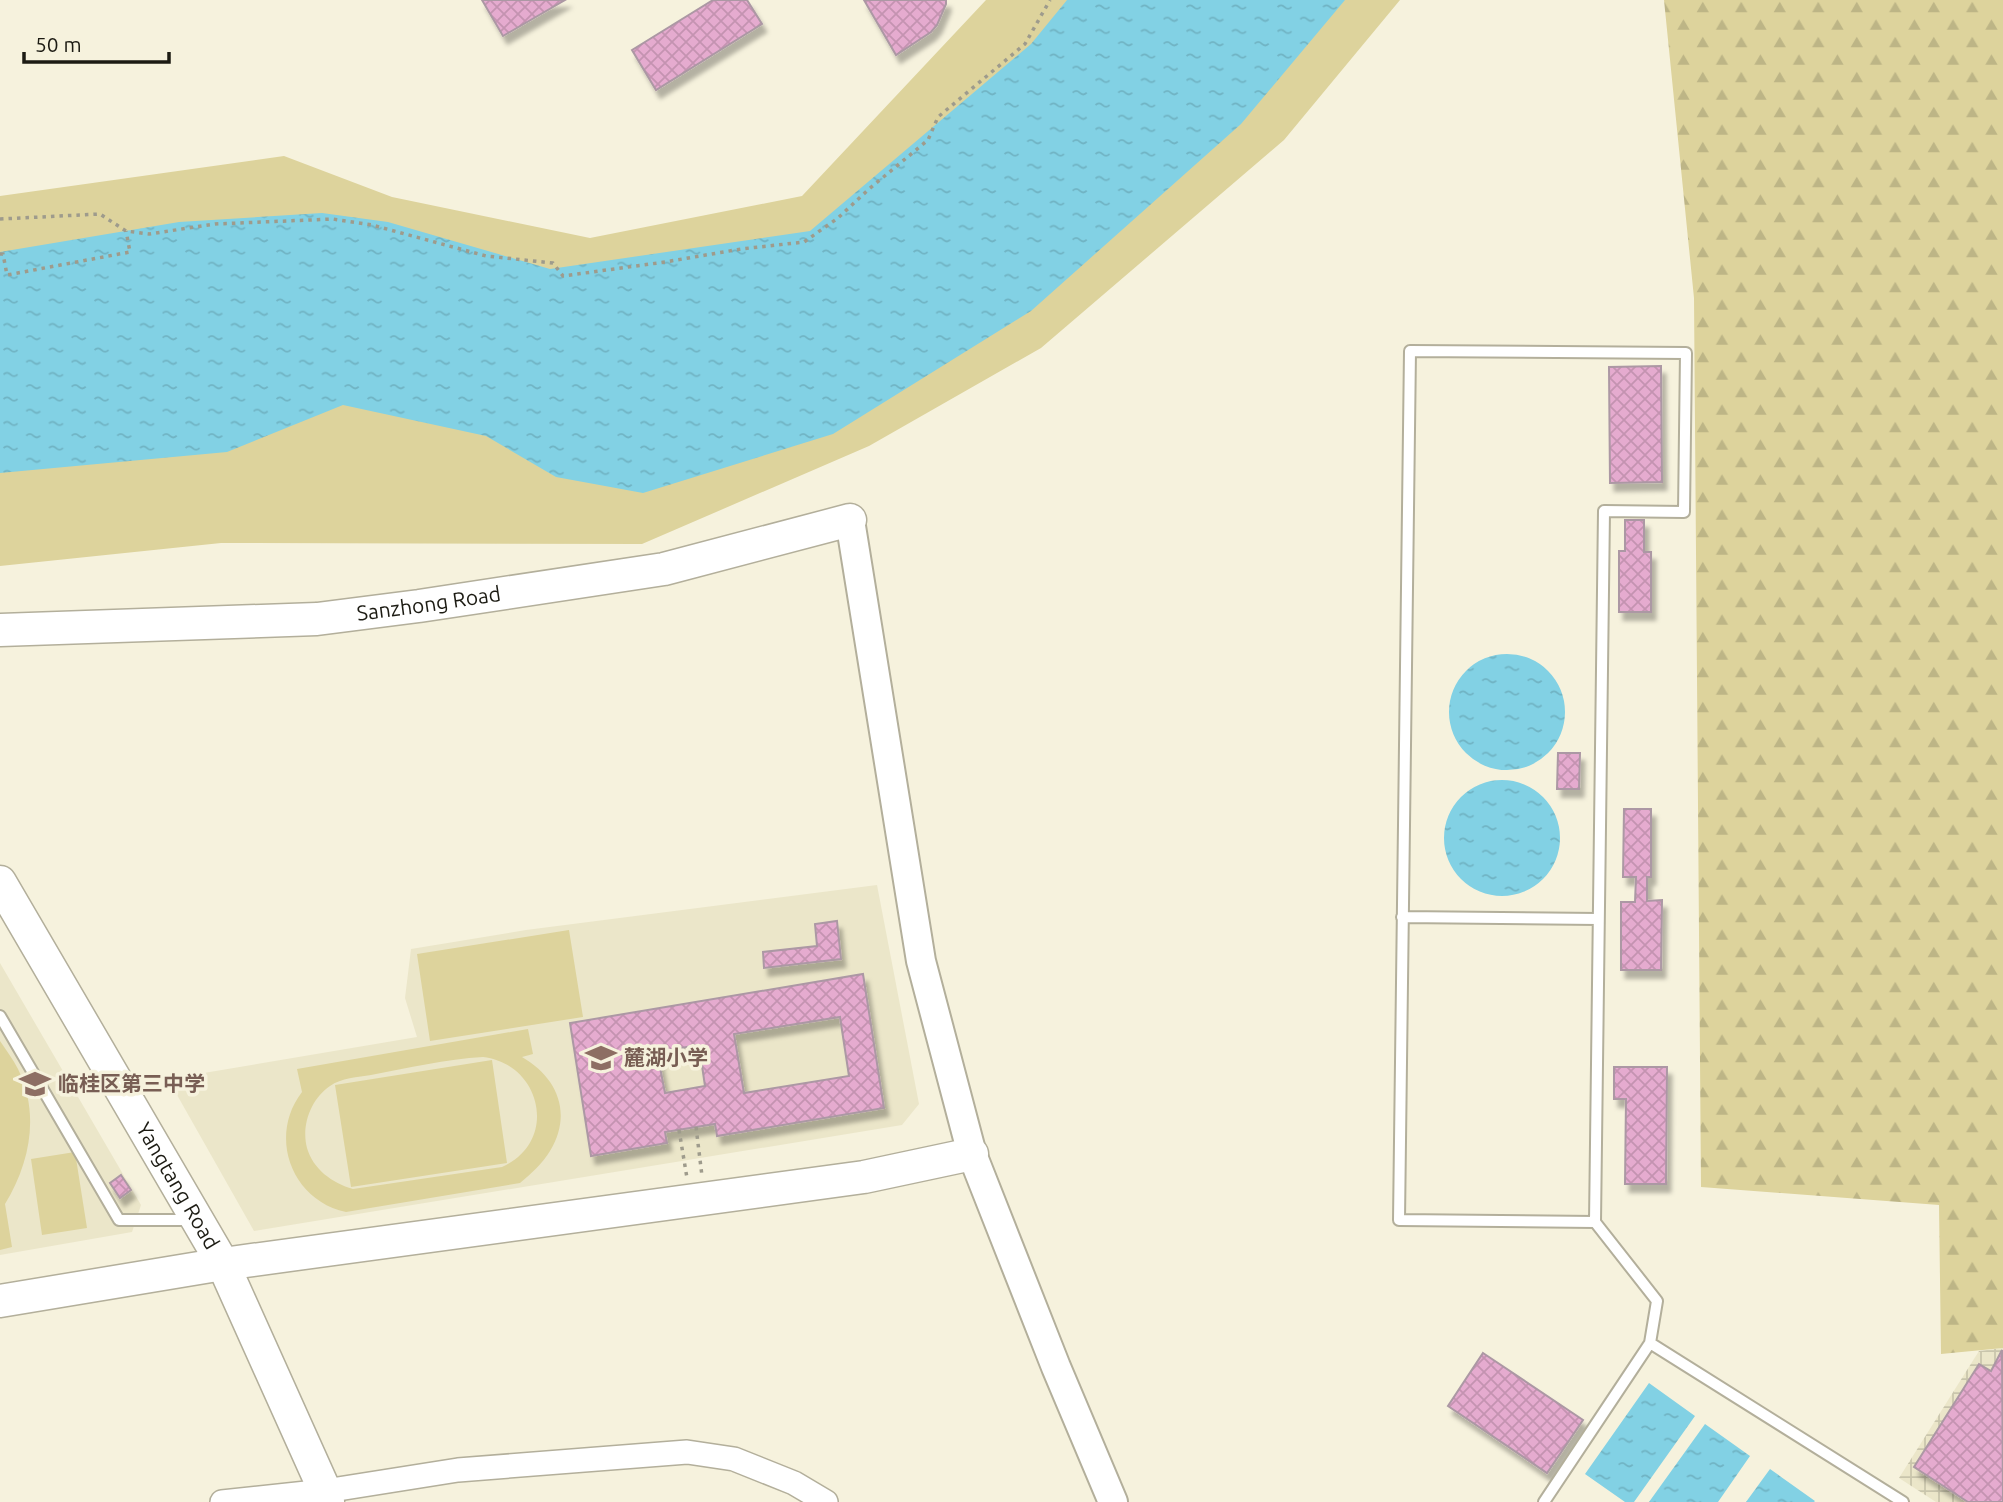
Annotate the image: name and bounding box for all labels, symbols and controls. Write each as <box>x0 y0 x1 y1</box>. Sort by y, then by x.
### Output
scale bar <box>24 21 170 65</box>
text: 50 m <box>35 32 82 56</box>
street label: Sanzhong Road <box>355 581 502 625</box>
school or university icon: 麓湖小学 <box>584 1041 618 1075</box>
place label: 麓湖小学 <box>624 1045 708 1069</box>
school or university icon: 临桂区第三中学 <box>18 1067 52 1101</box>
place label: 临桂区第三中学 <box>58 1071 205 1095</box>
street label: Yangtang Road <box>132 1118 225 1253</box>

